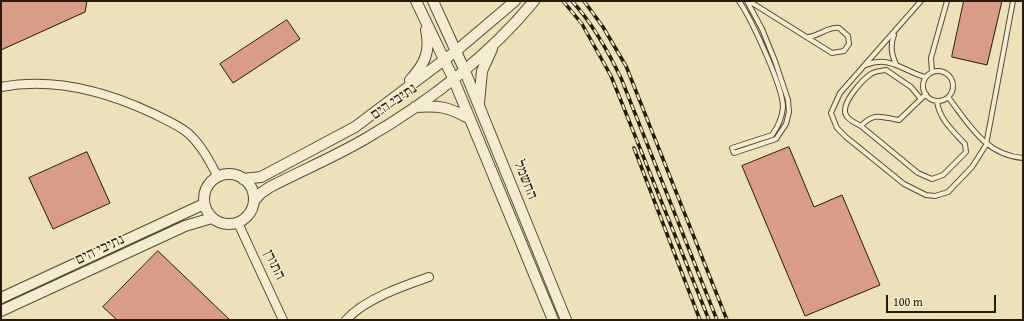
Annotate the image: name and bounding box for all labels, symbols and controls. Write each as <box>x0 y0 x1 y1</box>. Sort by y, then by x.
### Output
street label: נתיבי הים <box>367 80 421 124</box>
street label: החשמל <box>509 158 541 202</box>
street label: נתיבי הים <box>73 231 127 269</box>
street label: התורן <box>259 247 289 283</box>
scale bar <box>888 287 998 313</box>
text: 100 m <box>893 293 923 310</box>

